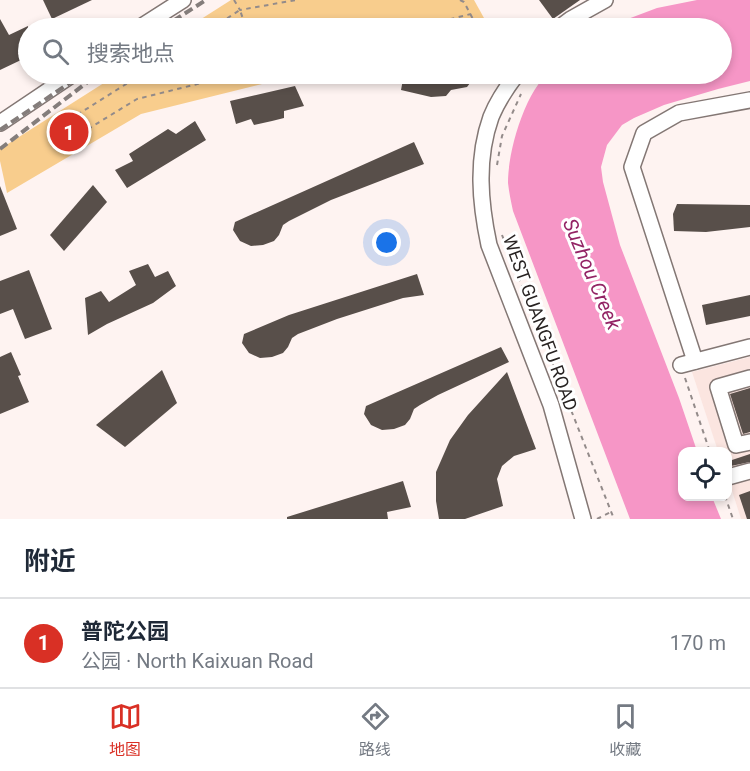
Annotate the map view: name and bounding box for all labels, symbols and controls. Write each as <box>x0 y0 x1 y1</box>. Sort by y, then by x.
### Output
search box <box>18 18 732 84</box>
icon: search <box>39 35 72 68</box>
text: 搜索地点 <box>87 41 175 66</box>
pin: 1 <box>50 110 88 154</box>
water label: Suzhou Creek <box>558 215 627 334</box>
your location <box>372 228 401 257</box>
street label: WEST GUANGFU ROAD <box>499 232 582 413</box>
map controls <box>678 447 732 501</box>
button: locate <box>678 447 732 501</box>
text: 附近 <box>24 546 76 576</box>
text: 普陀公园 <box>81 619 169 644</box>
text: 1 <box>38 631 49 655</box>
text: 170 m <box>670 631 726 655</box>
text: 公园 · North Kaixuan Road <box>81 649 314 673</box>
tab: 地图 <box>109 700 142 760</box>
tab: 路线 <box>359 700 392 760</box>
tab: 收藏 <box>609 700 642 760</box>

